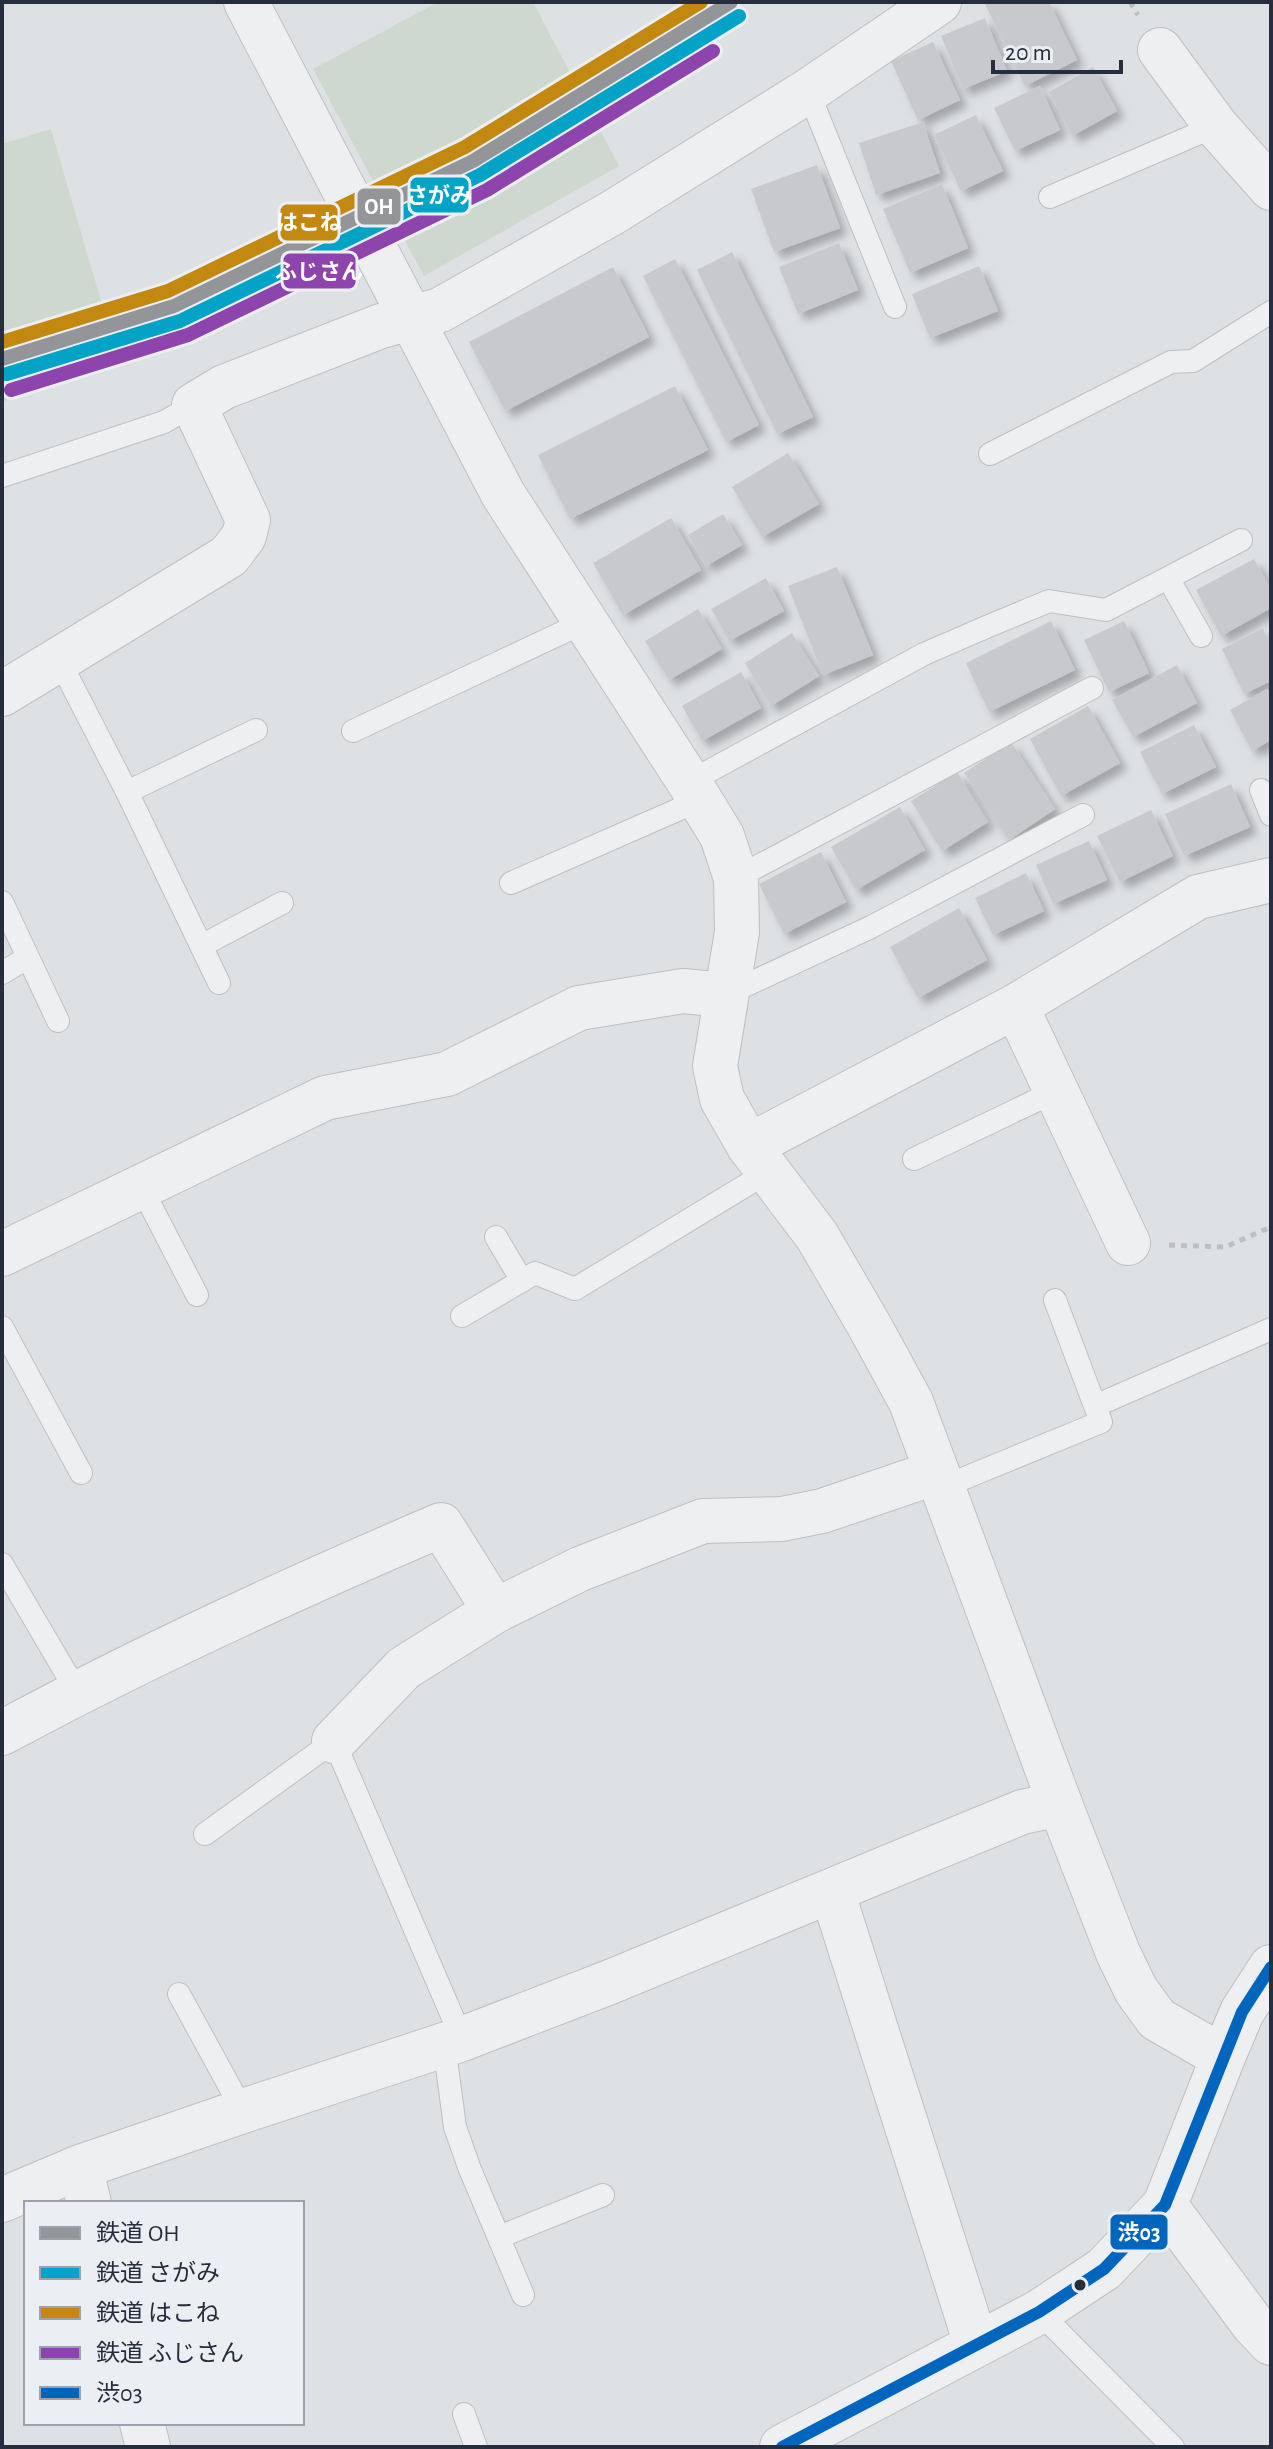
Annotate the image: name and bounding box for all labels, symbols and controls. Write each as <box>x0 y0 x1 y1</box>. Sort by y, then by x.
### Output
scale bar <box>993 24 1121 74</box>
text: 20 m <box>1005 41 1052 65</box>
line badge: さがみ <box>409 176 470 214</box>
text: さがみ <box>406 183 472 207</box>
line badge: OH <box>356 187 402 226</box>
text: OH <box>364 196 394 218</box>
line badge: はこね <box>279 203 339 242</box>
text: はこね <box>276 212 342 234</box>
line badge: ふじさん <box>282 252 357 290</box>
text: ふじさん <box>275 261 363 283</box>
legend <box>24 2201 304 2425</box>
line badge: 渋03 <box>1109 2213 1169 2251</box>
text: 鉄道 OH <box>96 2220 180 2246</box>
text: 渋03 <box>1118 2221 1160 2244</box>
text: 鉄道 さがみ <box>96 2260 220 2286</box>
unlabelled marker <box>1072 2277 1088 2293</box>
text: 鉄道 はこね <box>96 2300 220 2326</box>
text: 鉄道 ふじさん <box>96 2340 244 2366</box>
text: 渋03 <box>96 2380 143 2406</box>

